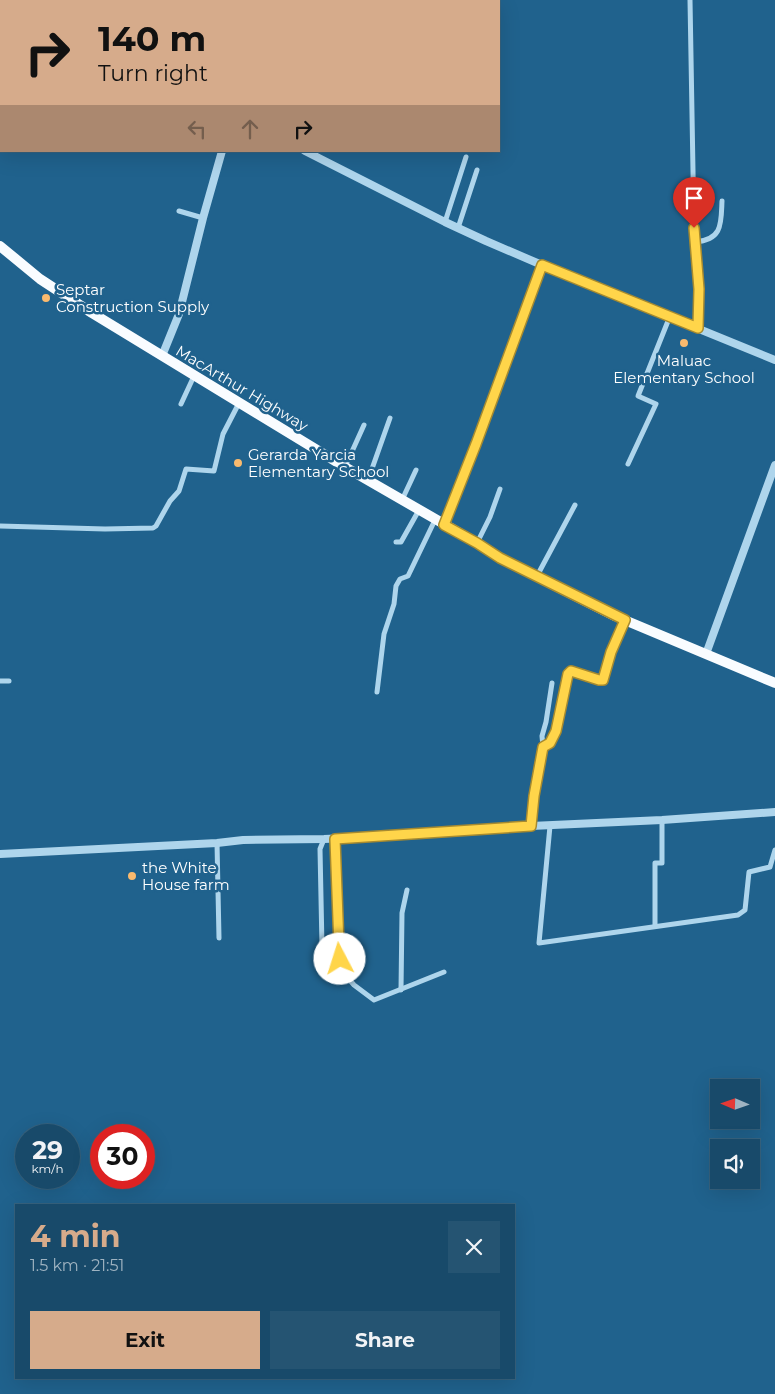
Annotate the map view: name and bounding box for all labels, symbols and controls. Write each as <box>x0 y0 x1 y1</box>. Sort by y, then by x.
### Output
text: 140 m <box>98 17 206 60</box>
icon: right <box>15 20 80 85</box>
text: Turn right <box>98 60 208 87</box>
icon: left <box>183 115 211 143</box>
icon: ahead <box>236 115 264 143</box>
icon: right <box>289 115 317 143</box>
pin <box>673 177 715 228</box>
icon: arrive <box>680 184 708 212</box>
place label: Septar Construction Supply <box>56 280 210 316</box>
marker: Septar Construction Supply <box>40 292 52 304</box>
marker: Maluac Elementary School <box>678 337 690 349</box>
street label: MacArthur Highway <box>172 341 312 435</box>
place label: Maluac Elementary School <box>613 351 755 387</box>
place label: Gerarda Yarcia Elementary School <box>248 445 389 481</box>
marker: Gerarda Yarcia Elementary School <box>232 457 244 469</box>
place label: the White House farm <box>142 858 230 894</box>
marker: the White House farm <box>126 870 138 882</box>
position arrow <box>313 932 365 984</box>
north arrow <box>710 1079 760 1129</box>
map controls <box>710 1079 760 1189</box>
speed limit sign: 30 <box>90 1124 155 1189</box>
text: 29 <box>32 1135 63 1165</box>
button: sound <box>710 1139 760 1189</box>
text: km/h <box>31 1161 64 1176</box>
text: 4 min <box>30 1218 120 1255</box>
button: close <box>448 1221 500 1273</box>
text: 1.5 km · 21:51 <box>30 1256 124 1275</box>
button: Exit <box>30 1311 260 1369</box>
button: Share <box>270 1311 500 1369</box>

